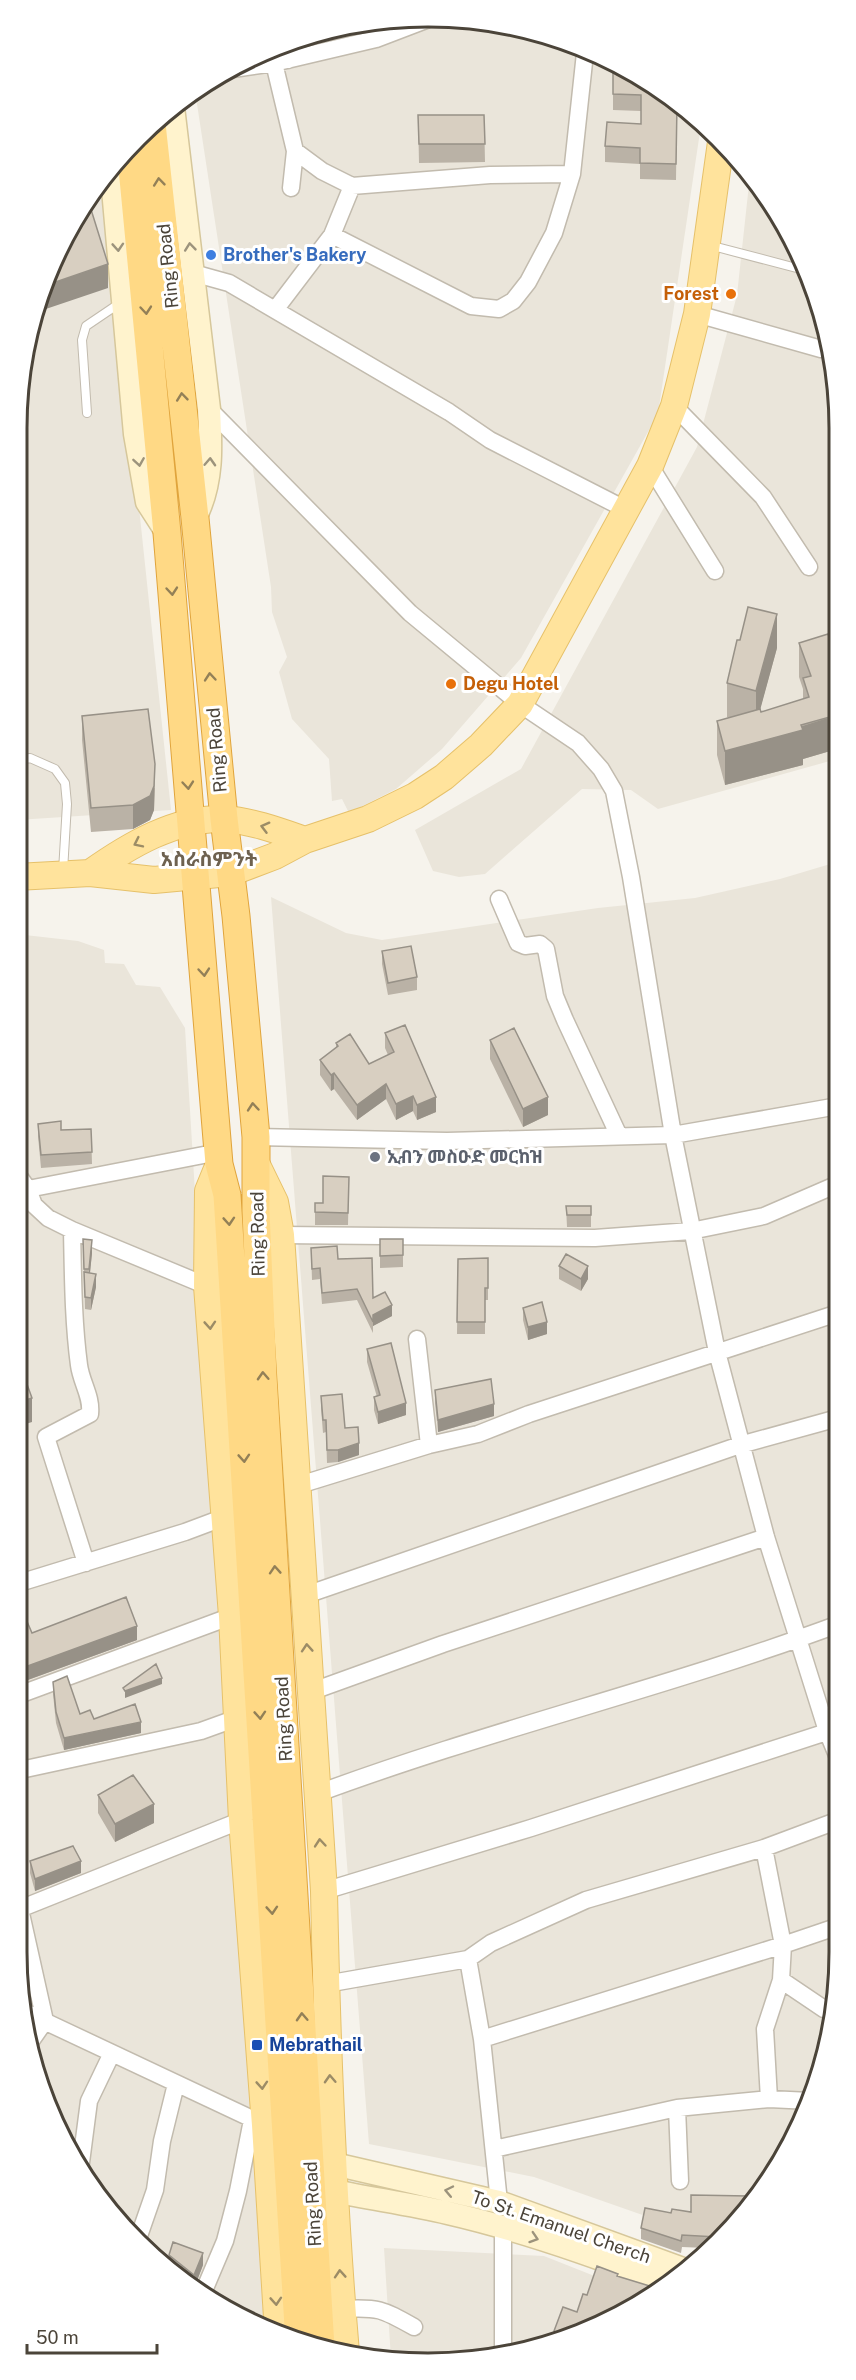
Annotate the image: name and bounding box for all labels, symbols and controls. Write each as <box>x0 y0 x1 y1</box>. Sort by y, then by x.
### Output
one-way arrow <box>153 178 165 187</box>
street label: Ring Road <box>153 223 182 310</box>
one-way arrow <box>111 242 124 251</box>
one-way arrow <box>184 243 197 252</box>
place label: Brother's Bakery <box>223 244 366 265</box>
marker: Brother's Bakery <box>204 248 218 262</box>
place label: Forest <box>663 283 719 304</box>
marker: Forest <box>724 287 738 301</box>
one-way arrow <box>139 305 152 314</box>
one-way arrow <box>176 392 189 402</box>
one-way arrow <box>133 457 145 466</box>
one-way arrow <box>203 457 216 466</box>
one-way arrow <box>165 586 178 595</box>
one-way arrow <box>204 673 217 682</box>
place label: Degu Hotel <box>463 673 559 694</box>
marker: Degu Hotel <box>444 677 458 691</box>
street label: Ring Road <box>202 707 231 793</box>
one-way arrow <box>181 781 194 790</box>
one-way arrow <box>260 822 271 834</box>
one-way arrow <box>134 835 145 847</box>
district label: አስራስምንት <box>161 847 258 871</box>
one-way arrow <box>197 968 210 977</box>
one-way arrow <box>247 1102 260 1111</box>
place label: ኢብን መስዑድ መርከዝ <box>387 1146 543 1167</box>
marker: ኢብን መስዑድ መርከዝ <box>368 1150 382 1164</box>
street label: Ring Road <box>246 1191 269 1277</box>
one-way arrow <box>222 1217 235 1226</box>
one-way arrow <box>203 1320 216 1329</box>
one-way arrow <box>256 1371 269 1380</box>
one-way arrow <box>237 1453 250 1462</box>
one-way arrow <box>269 1566 282 1575</box>
one-way arrow <box>301 1643 314 1653</box>
street label: Ring Road <box>271 1676 296 1762</box>
one-way arrow <box>253 1711 266 1720</box>
one-way arrow <box>314 1838 327 1847</box>
one-way arrow <box>266 1905 279 1914</box>
one-way arrow <box>296 2012 309 2021</box>
place label: Mebrathail <box>269 2034 363 2055</box>
marker: Mebrathail <box>250 2038 264 2052</box>
one-way arrow <box>323 2075 336 2084</box>
one-way arrow <box>255 2081 268 2090</box>
street label: Ring Road <box>300 2161 325 2247</box>
one-way arrow <box>444 2185 454 2198</box>
street label: To St. Emanuel Cherch <box>469 2186 653 2267</box>
one-way arrow <box>528 2231 539 2243</box>
one-way arrow <box>333 2270 346 2279</box>
one-way arrow <box>269 2296 282 2305</box>
scale bar <box>27 2317 158 2355</box>
text: 50 m <box>36 2327 79 2348</box>

